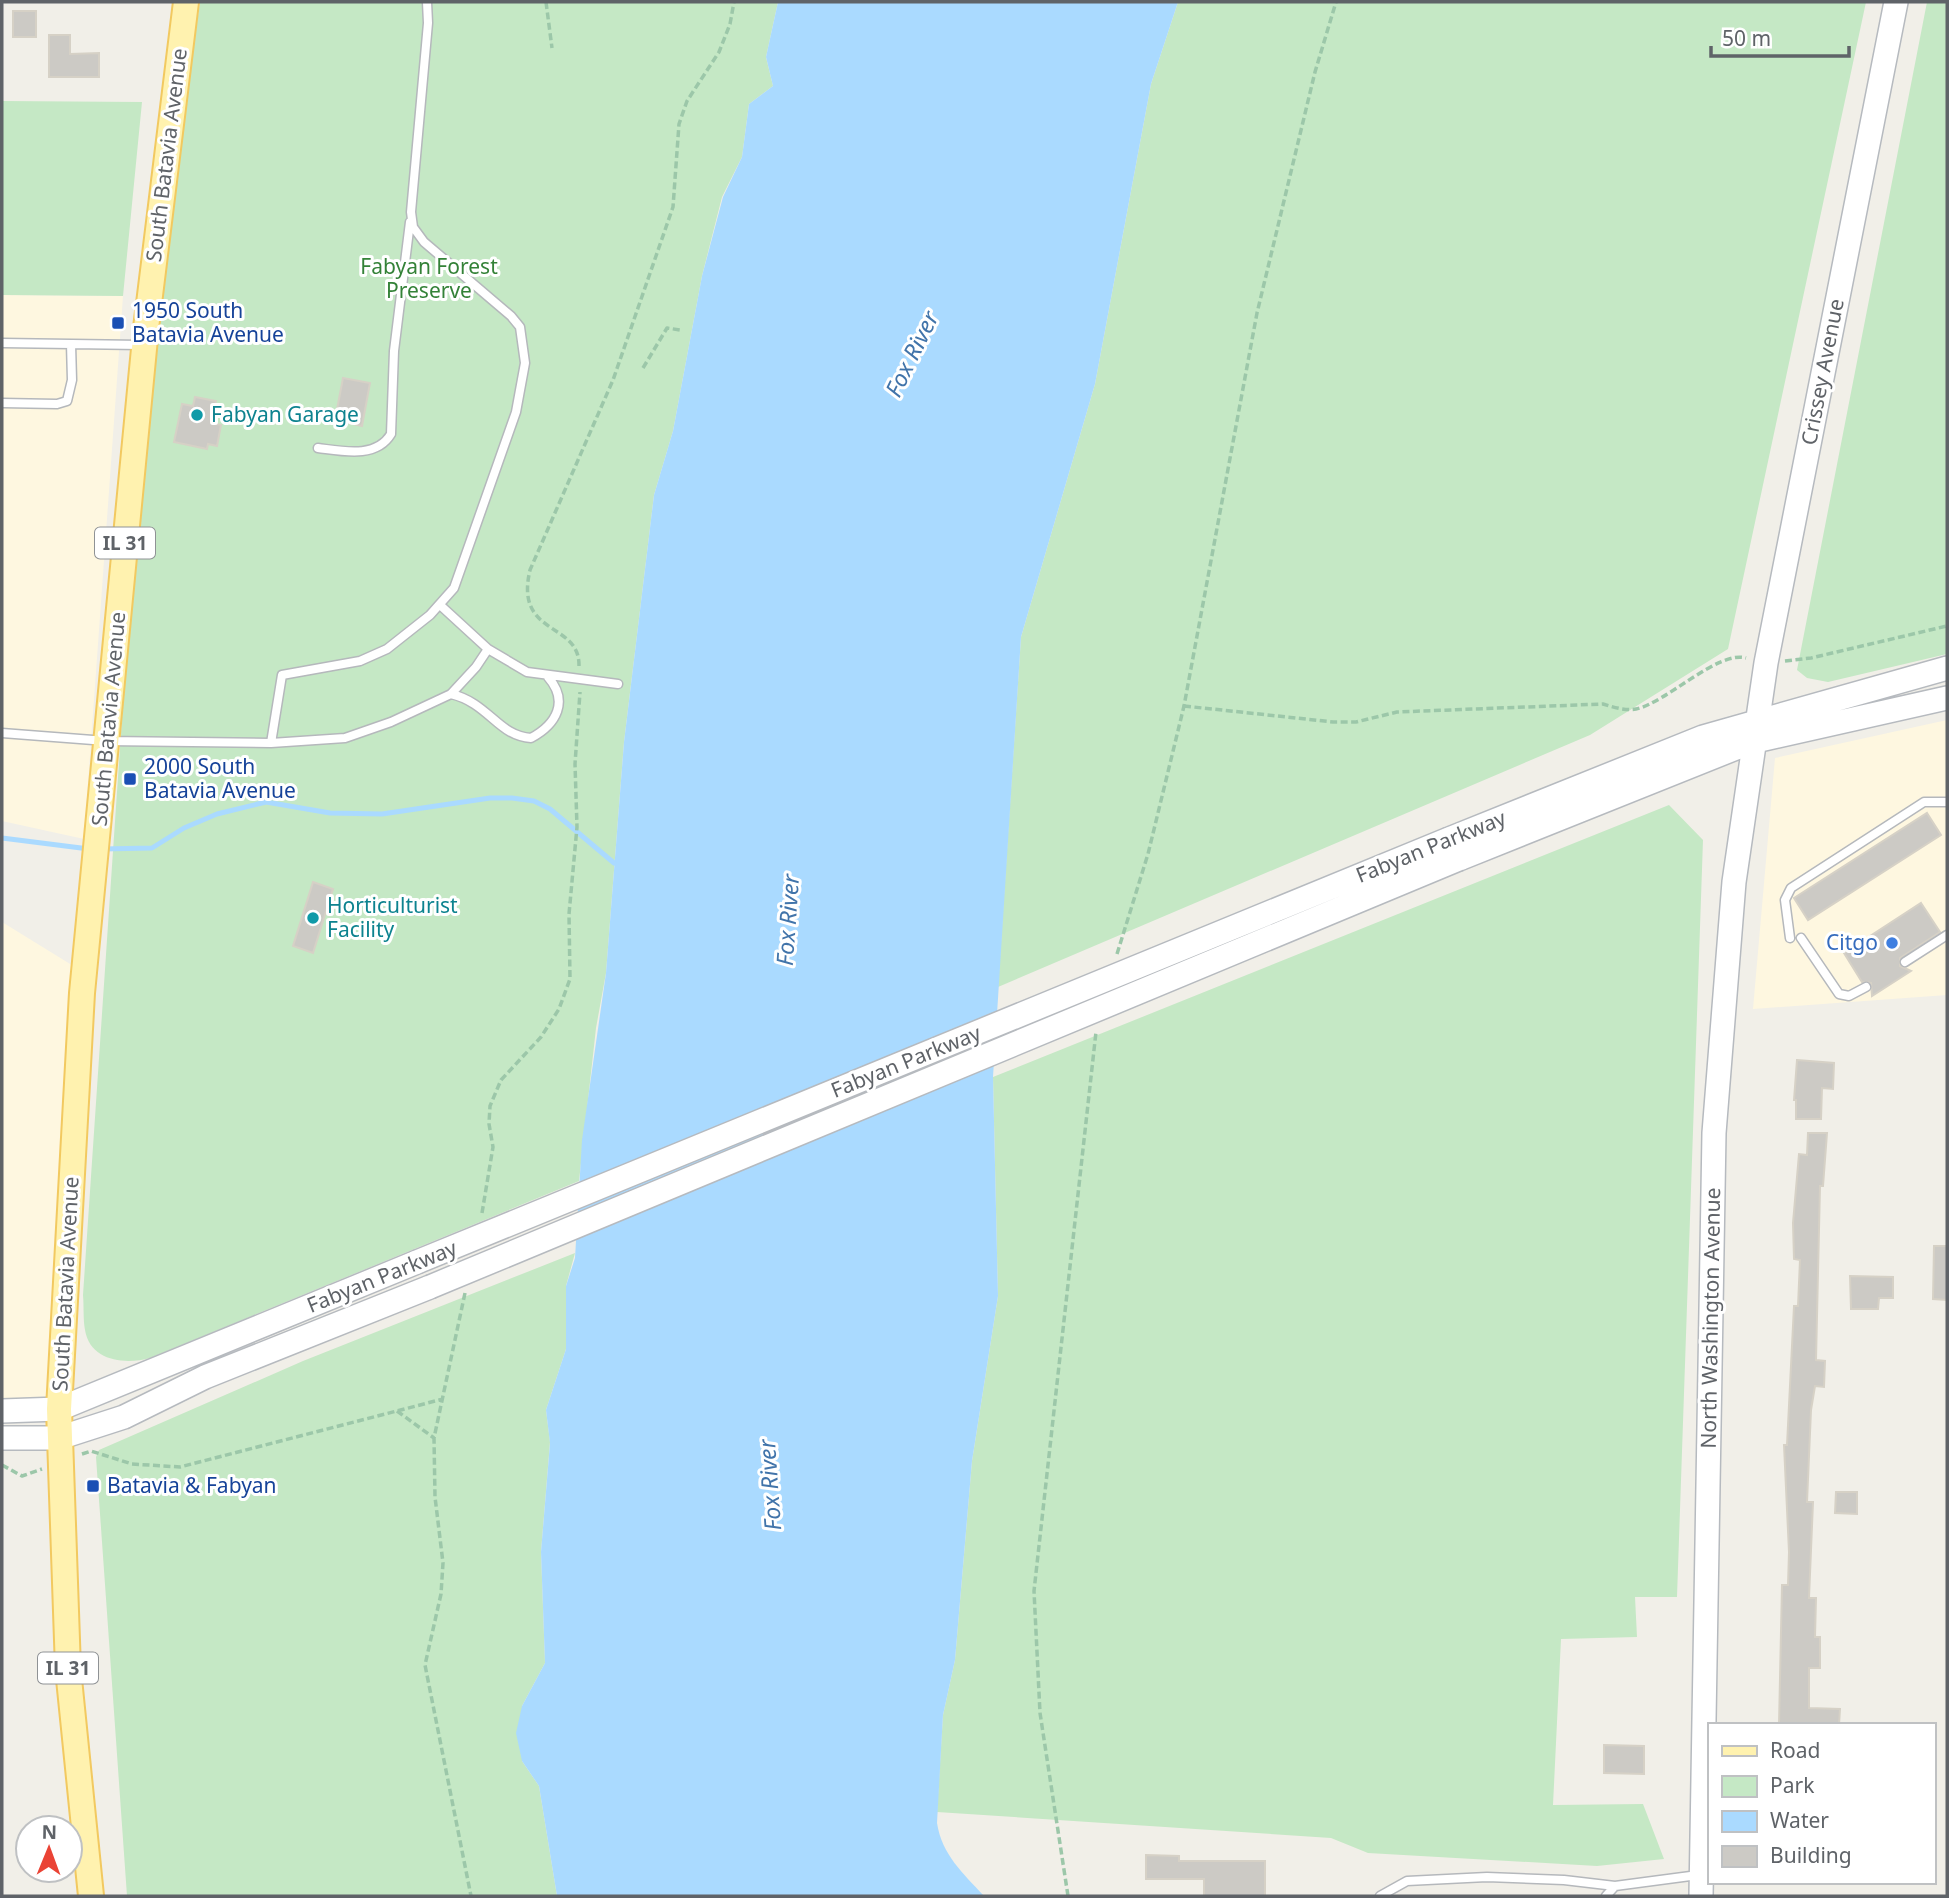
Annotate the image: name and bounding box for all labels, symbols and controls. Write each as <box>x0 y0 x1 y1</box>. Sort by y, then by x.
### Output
scale bar <box>1711 14 1849 58</box>
text: 50 m <box>1722 24 1771 52</box>
street label: South Batavia Avenue <box>139 46 193 263</box>
park label: Fabyan Forest Preserve <box>360 252 498 304</box>
place label: 1950 South Batavia Avenue <box>132 296 284 348</box>
street label: Crissey Avenue <box>1794 296 1850 448</box>
water label: Fox River <box>877 305 946 402</box>
marker: 1950 South Batavia Avenue <box>110 315 126 331</box>
place label: Fabyan Garage <box>211 400 359 428</box>
marker: Fabyan Garage <box>189 407 205 423</box>
road number: IL 31 <box>95 528 155 558</box>
street label: South Batavia Avenue <box>85 611 131 827</box>
place label: 2000 South Batavia Avenue <box>144 752 296 804</box>
marker: 2000 South Batavia Avenue <box>122 771 138 787</box>
street label: Fabyan Parkway <box>1351 803 1510 889</box>
water label: Fox River <box>768 872 806 967</box>
place label: Horticulturist Facility <box>327 891 458 943</box>
marker: Horticulturist Facility <box>305 910 321 926</box>
place label: Citgo <box>1826 928 1878 956</box>
marker: Citgo <box>1884 935 1900 951</box>
street label: Fabyan Parkway <box>826 1018 985 1104</box>
street label: South Batavia Avenue <box>45 1176 85 1392</box>
street label: North Washington Avenue <box>1694 1187 1726 1449</box>
street label: Fabyan Parkway <box>302 1233 461 1319</box>
water label: Fox River <box>750 1437 788 1532</box>
place label: Batavia & Fabyan <box>107 1471 277 1499</box>
marker: Batavia & Fabyan <box>85 1478 101 1494</box>
road number: IL 31 <box>38 1652 98 1684</box>
legend <box>1708 1723 1935 1884</box>
text: Road <box>1770 1736 1820 1764</box>
text: Park <box>1770 1771 1815 1799</box>
text: Water <box>1770 1806 1829 1834</box>
north arrow <box>14 1814 84 1884</box>
text: N <box>41 1819 57 1845</box>
text: Building <box>1770 1841 1852 1869</box>

